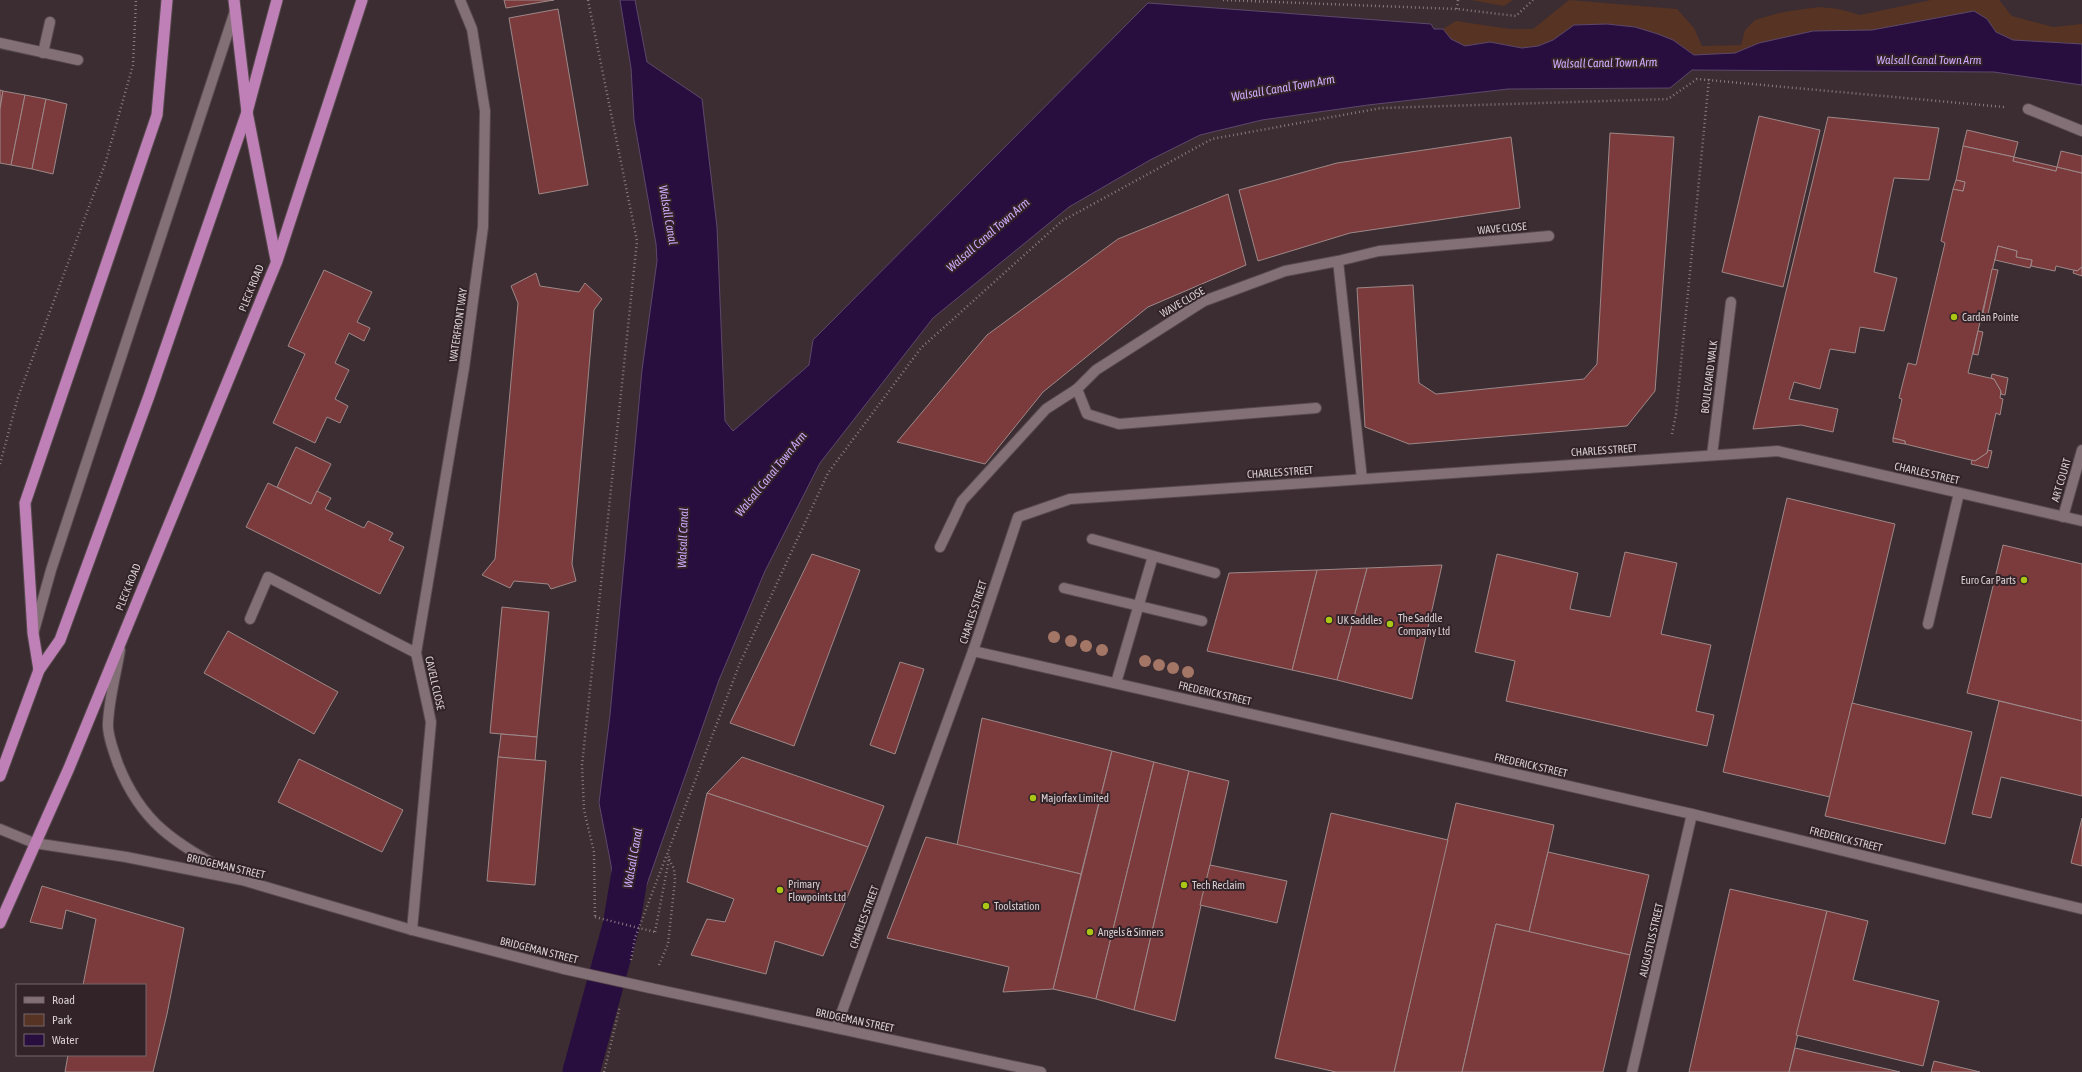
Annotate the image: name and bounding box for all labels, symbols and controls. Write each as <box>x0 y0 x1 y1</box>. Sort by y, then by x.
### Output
water label: Walsall Canal Town Arm <box>1877 53 1982 67</box>
water label: Walsall Canal Town Arm <box>1552 55 1658 71</box>
water label: Walsall Canal Town Arm <box>1230 72 1336 104</box>
water label: Walsall Canal <box>656 184 680 246</box>
water label: Walsall Canal Town Arm <box>944 195 1032 275</box>
street label: WAVE CLOSE <box>1477 220 1527 236</box>
street label: PLECK ROAD <box>236 263 266 313</box>
street label: WAVE CLOSE <box>1158 284 1207 320</box>
street label: WATERFRONT WAY <box>447 287 469 363</box>
place label: Cardan Pointe <box>1962 311 2019 323</box>
marker: Cardan Pointe <box>1949 312 1959 322</box>
street label: BOULEVARD WALK <box>1699 339 1720 414</box>
water label: Walsall Canal Town Arm <box>733 429 810 519</box>
street label: CHARLES STREET <box>1570 442 1638 458</box>
street label: ART COURT <box>2049 456 2073 503</box>
street label: CHARLES STREET <box>1893 460 1961 486</box>
street label: CHARLES STREET <box>1246 464 1314 480</box>
water label: Walsall Canal <box>675 508 691 568</box>
street label: PLECK ROAD <box>113 562 143 612</box>
place label: Euro Car Parts <box>1961 574 2016 586</box>
marker: Euro Car Parts <box>2019 575 2029 585</box>
street label: CHARLES STREET <box>957 578 989 645</box>
place label: The Saddle Company Ltd <box>1398 612 1450 637</box>
place label: UK Saddles <box>1337 614 1382 626</box>
marker: UK Saddles <box>1324 615 1334 625</box>
marker: The Saddle Company Ltd <box>1385 619 1395 629</box>
street label: CAVELL CLOSE <box>423 655 447 711</box>
street label: FREDERICK STREET <box>1177 679 1253 707</box>
street label: FREDERICK STREET <box>1493 751 1569 779</box>
place label: Majorfax Limited <box>1041 792 1109 804</box>
marker: Majorfax Limited <box>1028 793 1038 803</box>
street label: FREDERICK STREET <box>1808 824 1884 854</box>
water label: Walsall Canal <box>621 827 645 889</box>
street label: BRIDGEMAN STREET <box>186 851 267 881</box>
place label: Primary Flowpoints Ltd <box>788 878 846 903</box>
place label: Tech Reclaim <box>1192 879 1245 891</box>
marker: Tech Reclaim <box>1179 880 1189 890</box>
street label: CHARLES STREET <box>847 884 881 950</box>
marker: Primary Flowpoints Ltd <box>775 885 785 895</box>
place label: Toolstation <box>994 900 1040 912</box>
marker: Toolstation <box>981 901 991 911</box>
street label: AUGUSTUS STREET <box>1637 902 1665 978</box>
place label: Angels & Sinners <box>1098 926 1164 938</box>
marker: Angels & Sinners <box>1085 927 1095 937</box>
street label: BRIDGEMAN STREET <box>499 934 579 966</box>
legend <box>16 984 146 1056</box>
text: Road <box>52 993 75 1007</box>
street label: BRIDGEMAN STREET <box>815 1006 896 1034</box>
text: Park <box>52 1013 73 1027</box>
text: Water <box>52 1033 79 1047</box>

